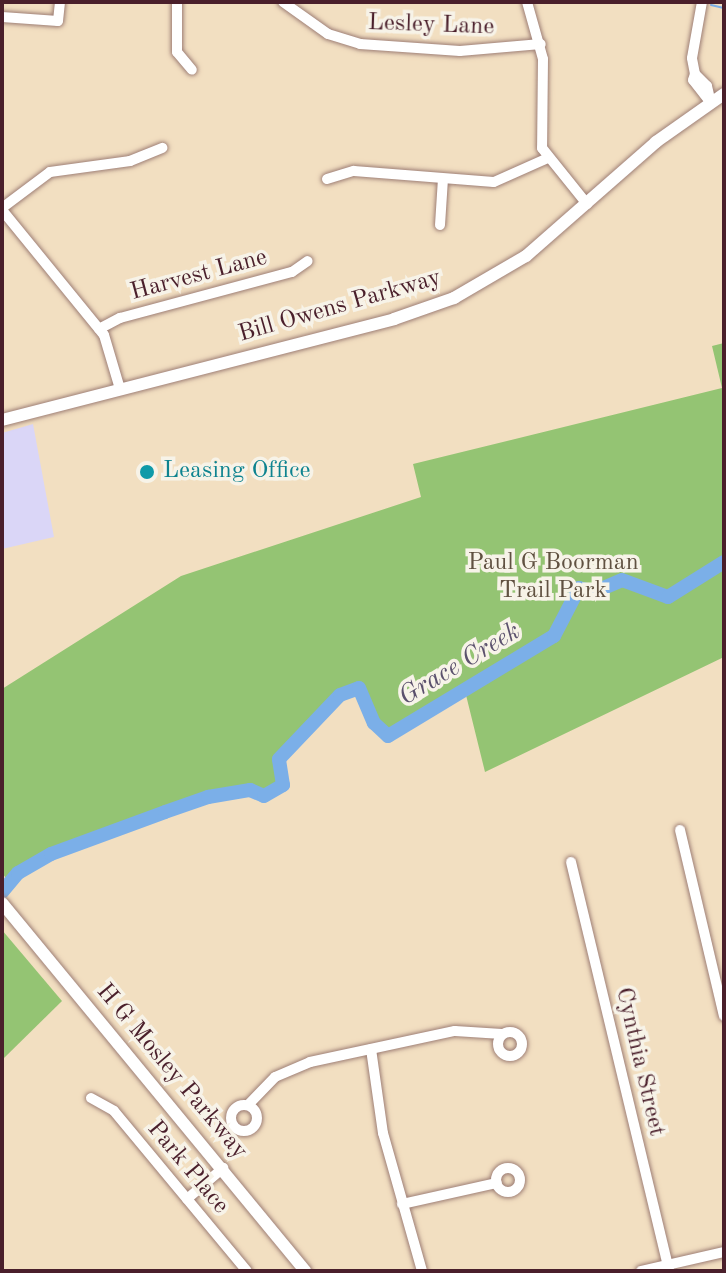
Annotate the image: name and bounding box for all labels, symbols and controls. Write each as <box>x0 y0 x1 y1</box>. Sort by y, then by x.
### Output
street label: Lesley Lane <box>367 9 495 43</box>
street label: Harvest Lane <box>127 244 271 308</box>
street label: Bill Owens Parkway <box>235 264 445 350</box>
place label: Leasing Office <box>163 458 310 486</box>
marker: Leasing Office <box>138 463 156 481</box>
park label: Paul G Boorman Trail Park <box>467 550 639 606</box>
water label: Grace Creek <box>394 617 526 713</box>
street label: H G Mosley Parkway <box>89 978 253 1166</box>
street label: Cynthia Street <box>608 985 670 1139</box>
street label: Park Place <box>140 1116 234 1220</box>

